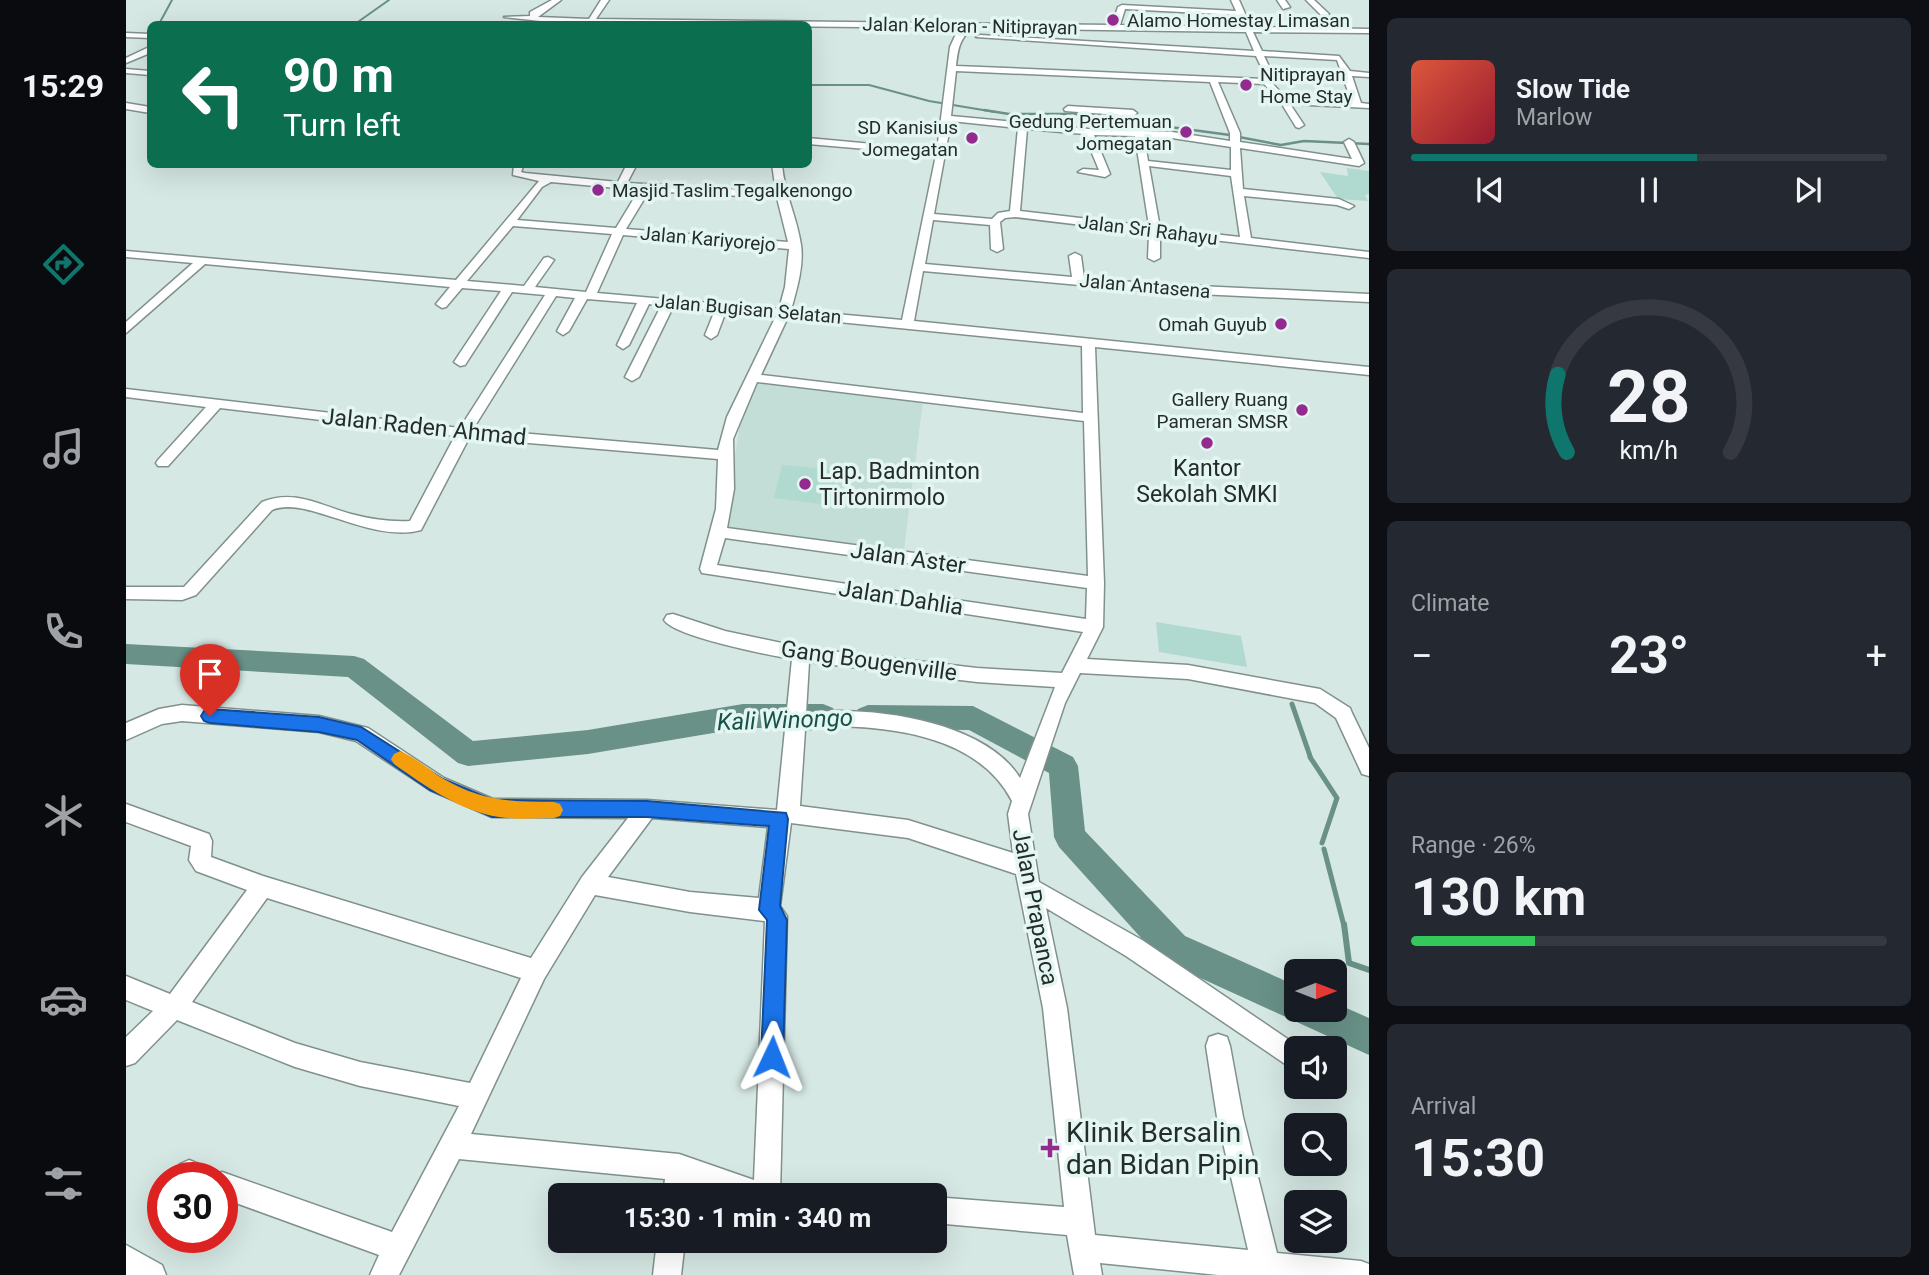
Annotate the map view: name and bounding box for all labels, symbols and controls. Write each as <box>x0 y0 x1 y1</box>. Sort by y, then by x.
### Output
place label: Alamo Homestay Limasan <box>1127 9 1350 32</box>
marker: Alamo Homestay Limasan <box>1105 12 1121 28</box>
street label: Jalan Keloran - Nitiprayan <box>862 13 1078 39</box>
text: 90 m <box>283 47 394 104</box>
icon: left <box>168 49 259 140</box>
place label: Nitiprayan Home Stay <box>1260 63 1353 108</box>
text: 15:29 <box>22 67 104 105</box>
text: Slow Tide <box>1516 74 1630 104</box>
marker: Nitiprayan Home Stay <box>1238 77 1254 93</box>
text: Marlow <box>1516 104 1592 131</box>
text: Turn left <box>283 106 401 144</box>
place label: Gedung Pertemuan Jomegatan <box>1009 110 1172 155</box>
place label: SD Kanisius Jomegatan <box>857 116 958 161</box>
marker: Gedung Pertemuan Jomegatan <box>1178 124 1194 140</box>
marker: SD Kanisius Jomegatan <box>964 130 980 146</box>
icon: previous <box>1471 171 1509 209</box>
icon: pause <box>1630 171 1668 209</box>
icon: next <box>1789 171 1827 209</box>
place label: Masjid Taslim Tegalkenongo <box>612 179 853 202</box>
marker: Masjid Taslim Tegalkenongo <box>590 182 606 198</box>
street label: Jalan Sri Rahayu <box>1077 210 1219 250</box>
street label: Jalan Kariyorejo <box>639 222 777 256</box>
icon: directions <box>39 240 88 289</box>
street label: Jalan Antasena <box>1079 269 1211 303</box>
street label: Jalan Bugisan Selatan <box>654 289 842 329</box>
place label: Omah Guyub <box>1158 313 1267 336</box>
marker: Omah Guyub <box>1273 316 1289 332</box>
text: 28 <box>1607 355 1691 441</box>
place label: Gallery Ruang Pameran SMSR <box>1157 388 1288 433</box>
marker: Gallery Ruang Pameran SMSR <box>1294 402 1310 418</box>
street label: Jalan Raden Ahmad <box>321 403 527 451</box>
icon: music <box>39 424 88 473</box>
marker: Kantor Sekolah SMKI <box>1199 435 1215 451</box>
text: km/h <box>1620 436 1678 465</box>
place label: Kantor Sekolah SMKI <box>1136 455 1278 508</box>
place label: Lap. Badminton Tirtonirmolo <box>819 458 980 511</box>
marker: Lap. Badminton Tirtonirmolo <box>797 476 813 492</box>
street label: Jalan Aster <box>849 537 968 579</box>
street label: Jalan Dahlia <box>837 575 965 621</box>
text: Climate <box>1411 590 1490 617</box>
icon: phone <box>39 607 88 656</box>
text: 23° <box>1609 625 1689 686</box>
text: − <box>1411 634 1433 678</box>
text: + <box>1865 634 1887 678</box>
street label: Gang Bougenville <box>779 635 959 687</box>
pin <box>180 644 240 716</box>
icon: arrive <box>191 655 229 693</box>
water label: Kali Winongo <box>716 704 854 736</box>
icon: climate <box>39 791 88 840</box>
street label: Jalan Prapanca <box>1007 826 1063 988</box>
text: Range · 26% <box>1411 832 1536 859</box>
text: 130 km <box>1411 867 1586 928</box>
north arrow <box>1284 959 1348 1022</box>
map controls <box>1284 959 1347 1253</box>
icon: car <box>39 975 88 1024</box>
position arrow <box>735 1020 809 1094</box>
button: sound <box>1284 1036 1347 1099</box>
text: Arrival <box>1411 1093 1476 1120</box>
button: search <box>1284 1113 1347 1176</box>
place label: Klinik Bersalin dan Bidan Pipin <box>1066 1116 1260 1181</box>
text: 15:30 <box>1411 1128 1545 1189</box>
marker: Klinik Bersalin dan Bidan Pipin <box>1040 1138 1060 1158</box>
icon: filters <box>39 1159 88 1208</box>
speed limit sign: 30 <box>147 1162 238 1253</box>
button: layers <box>1284 1190 1347 1253</box>
text: 15:30 · 1 min · 340 m <box>624 1203 871 1233</box>

